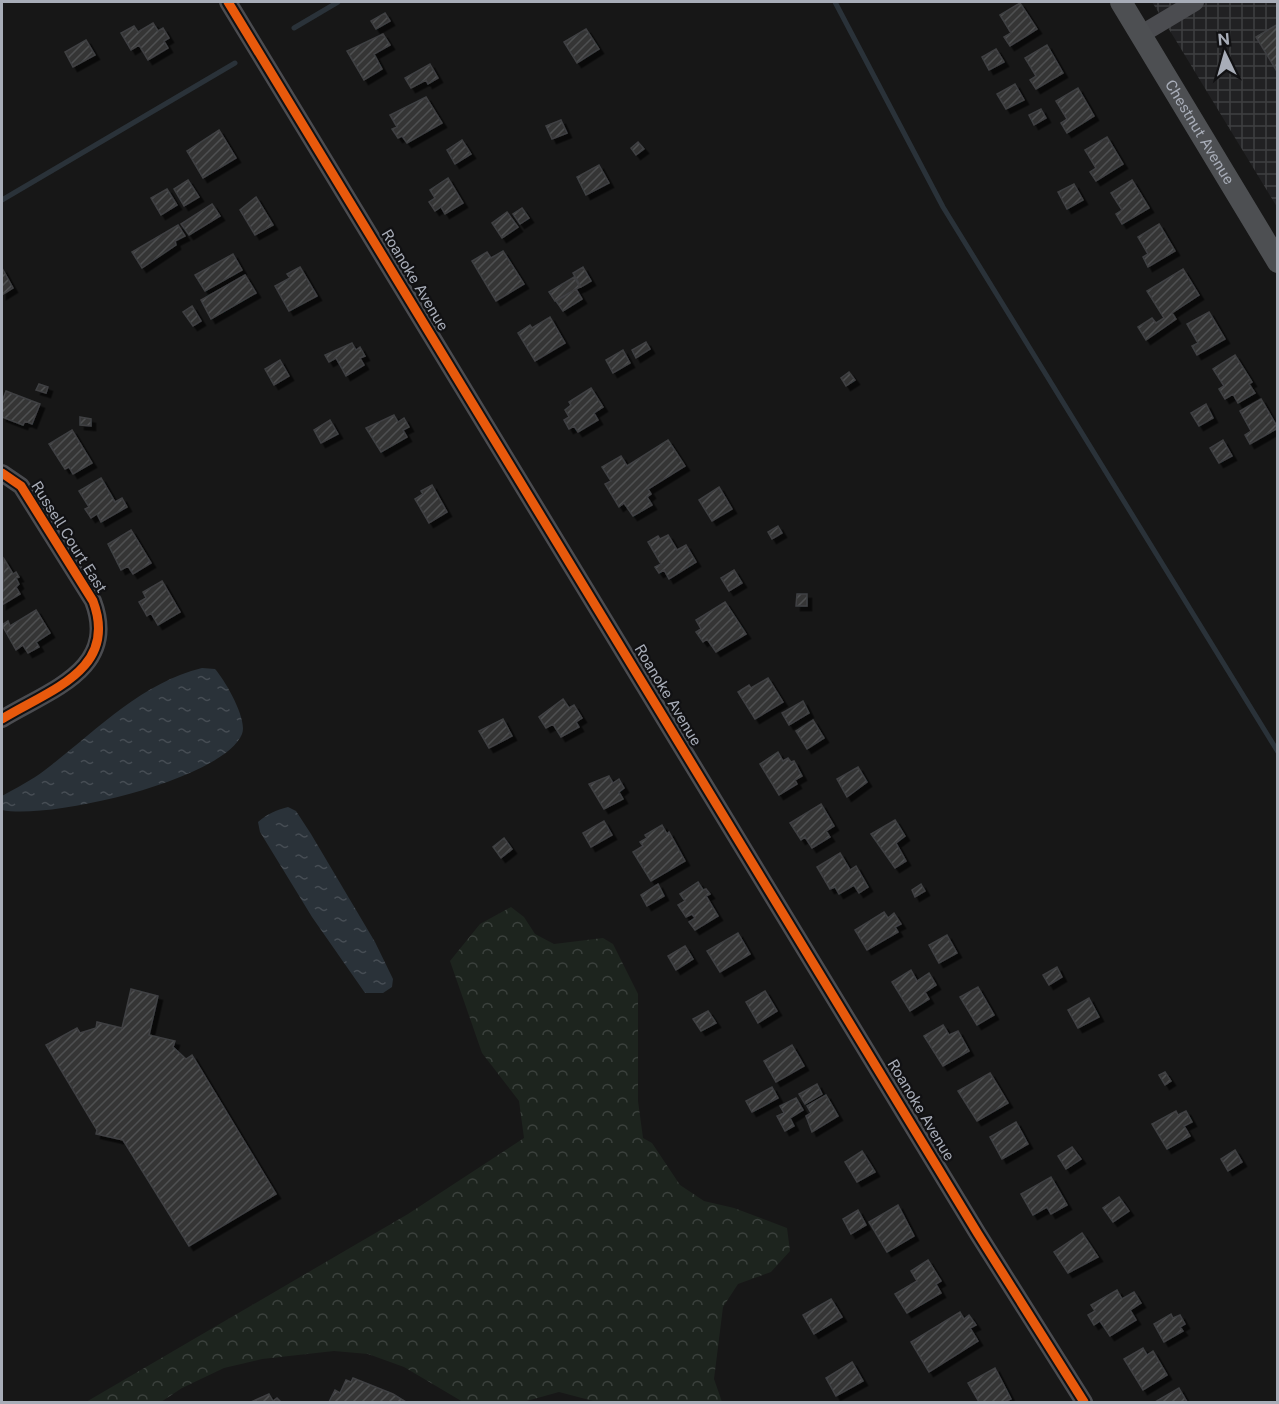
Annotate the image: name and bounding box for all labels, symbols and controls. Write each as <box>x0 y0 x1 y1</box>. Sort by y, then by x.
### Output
north arrow <box>1195 24 1255 84</box>
text: N <box>1217 30 1231 50</box>
street label: Chestnut Avenue <box>1162 76 1238 187</box>
street label: Roanoke Avenue <box>378 226 452 334</box>
street label: Russell Court East <box>28 478 111 596</box>
street label: Roanoke Avenue <box>631 641 705 749</box>
street label: Roanoke Avenue <box>884 1056 958 1164</box>

